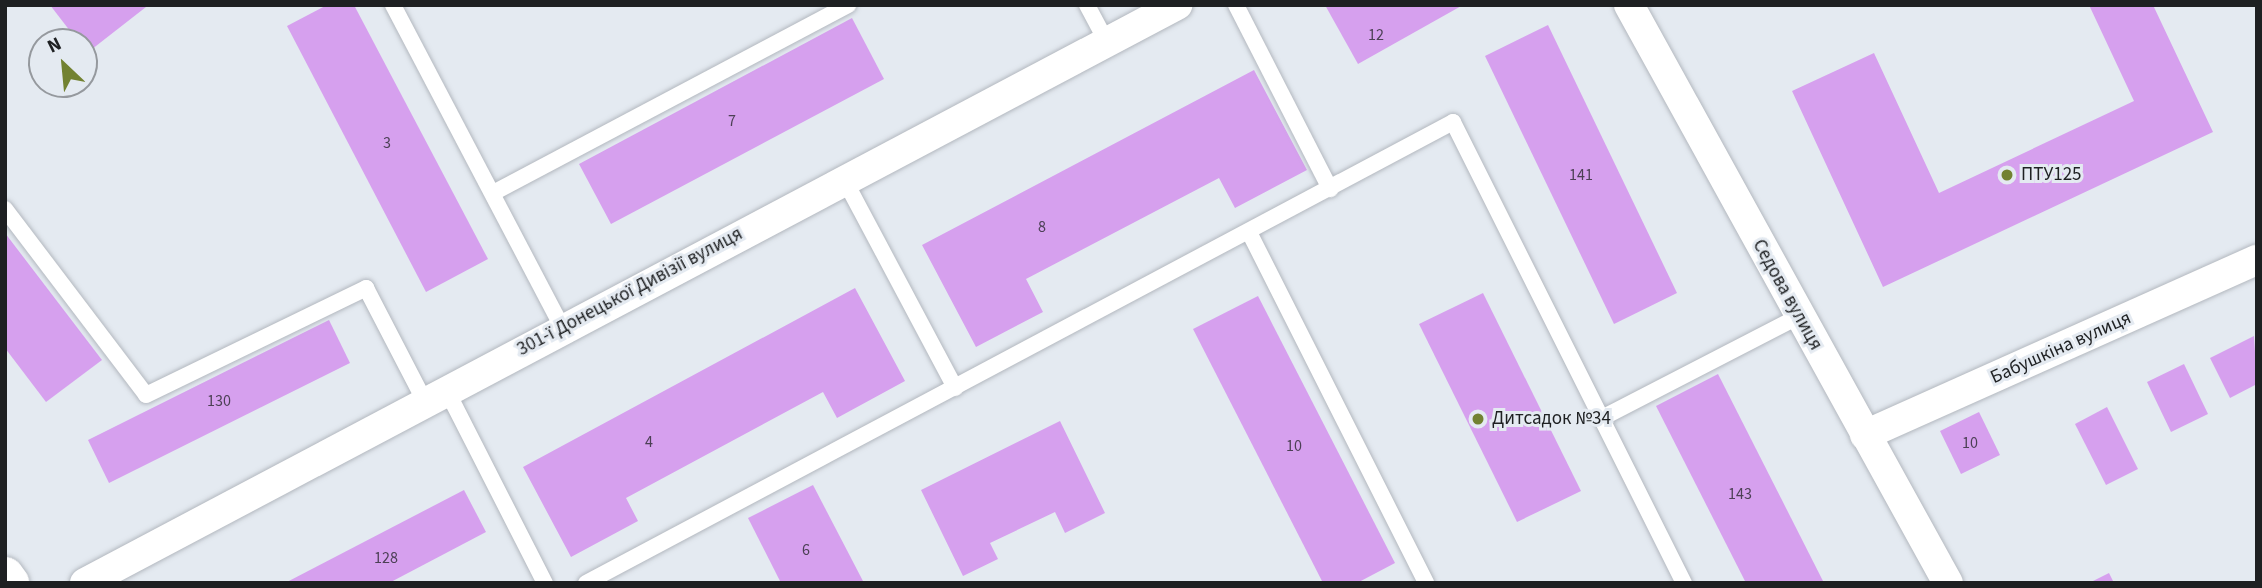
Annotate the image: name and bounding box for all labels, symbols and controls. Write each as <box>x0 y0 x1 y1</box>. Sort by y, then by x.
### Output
house number: 12 <box>1368 25 1384 45</box>
north arrow <box>28 28 98 98</box>
text: N <box>43 31 66 60</box>
house number: 7 <box>728 111 736 131</box>
house number: 3 <box>383 133 391 153</box>
place label: ПТУ125 <box>2021 164 2082 186</box>
house number: 141 <box>1569 165 1593 185</box>
marker: ПТУ125 <box>1999 167 2015 183</box>
house number: 8 <box>1038 217 1046 237</box>
street label: 301-ї Донецької Дивізії вулиця <box>513 223 747 361</box>
street label: Седова вулиця <box>1747 236 1827 354</box>
street label: Бабушкіна вулиця <box>1987 307 2135 389</box>
house number: 130 <box>207 391 231 411</box>
place label: Дитсадок №34 <box>1492 408 1611 430</box>
marker: Дитсадок №34 <box>1470 411 1486 427</box>
house number: 4 <box>645 432 653 452</box>
house number: 10 <box>1962 433 1978 453</box>
house number: 10 <box>1286 436 1302 456</box>
house number: 143 <box>1728 484 1752 504</box>
house number: 6 <box>802 540 810 560</box>
house number: 128 <box>374 548 398 568</box>

